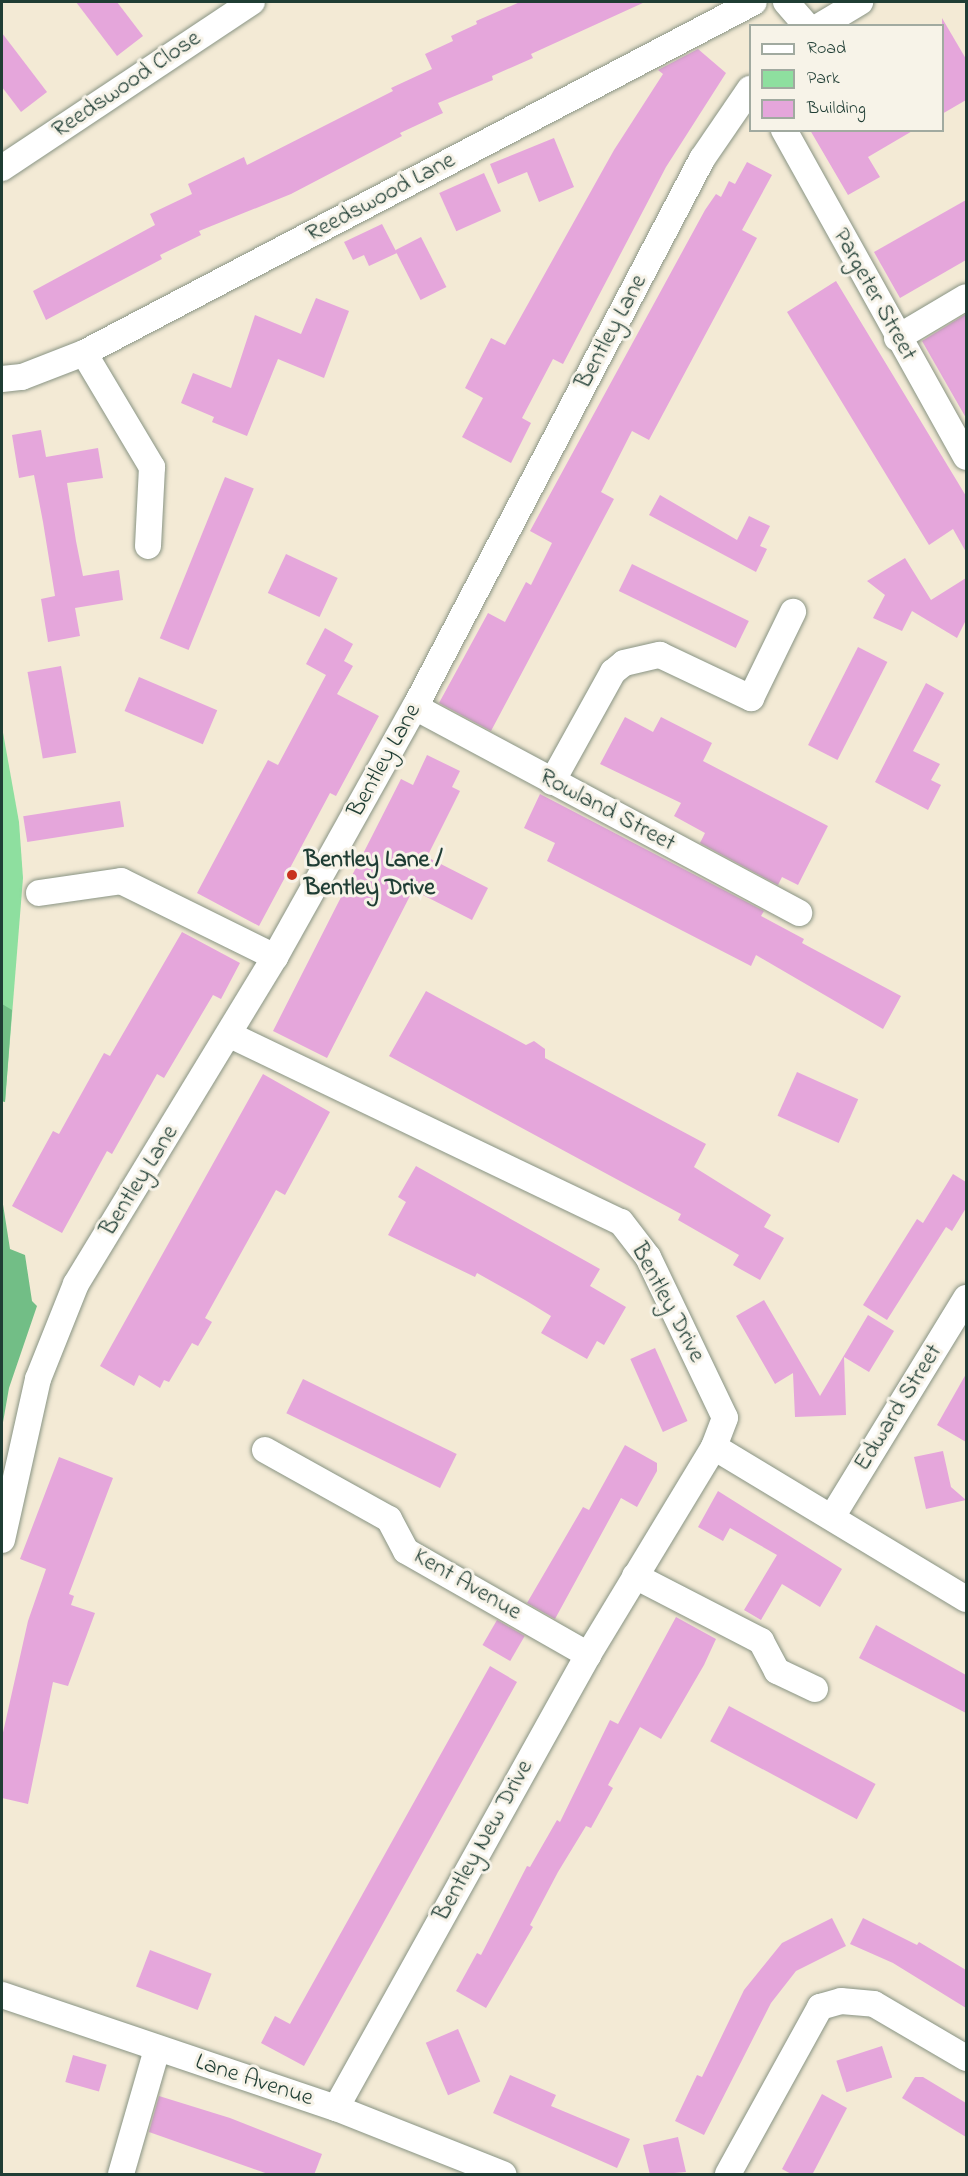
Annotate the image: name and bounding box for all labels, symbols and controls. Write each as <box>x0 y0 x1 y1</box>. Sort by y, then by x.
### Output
legend <box>749 24 944 132</box>
street label: Reedswood Close <box>47 25 207 145</box>
text: Road <box>807 36 846 62</box>
text: Park <box>807 66 840 92</box>
text: Building <box>807 96 866 122</box>
street label: Reedswood Lane <box>301 147 461 249</box>
street label: Pargeter Street <box>826 224 922 366</box>
street label: Bentley Lane <box>570 270 654 394</box>
street label: Bentley Lane <box>342 699 428 823</box>
street label: Rowland Street <box>534 763 680 859</box>
place label: Bentley Lane / Bentley Drive <box>304 847 443 903</box>
marker: Bentley Lane / Bentley Drive <box>285 868 299 882</box>
street label: Bentley Lane <box>95 1120 185 1242</box>
street label: Bentley Drive <box>624 1238 710 1368</box>
street label: Edward Street <box>849 1339 949 1477</box>
street label: Kent Avenue <box>408 1543 526 1627</box>
street label: Bentley New Drive <box>428 1755 540 1927</box>
street label: Lane Avenue <box>191 2048 317 2114</box>

